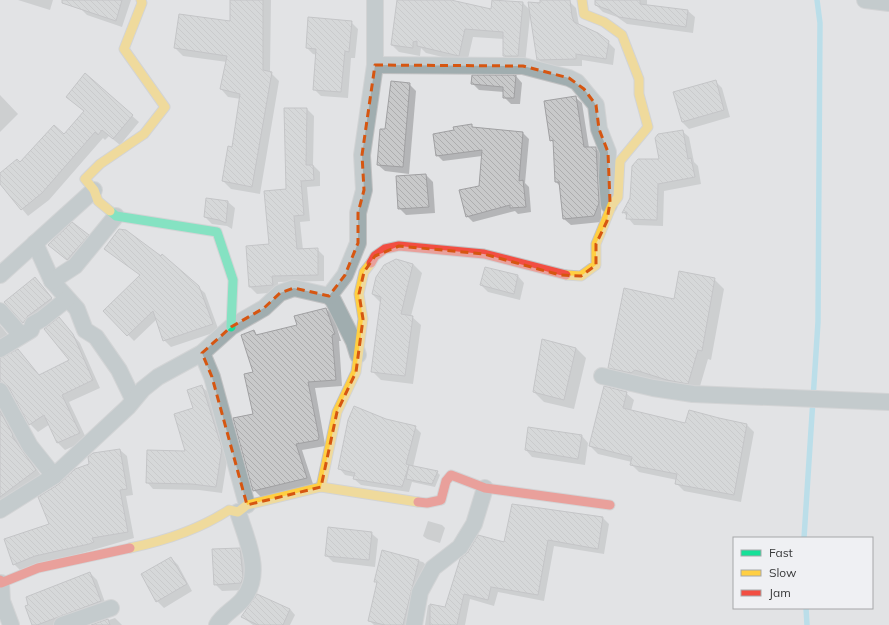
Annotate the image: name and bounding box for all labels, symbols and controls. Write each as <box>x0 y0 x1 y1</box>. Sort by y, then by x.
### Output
legend <box>733 537 873 609</box>
text: Fast <box>769 545 793 560</box>
text: Slow <box>769 565 797 580</box>
text: Jam <box>769 585 791 600</box>

